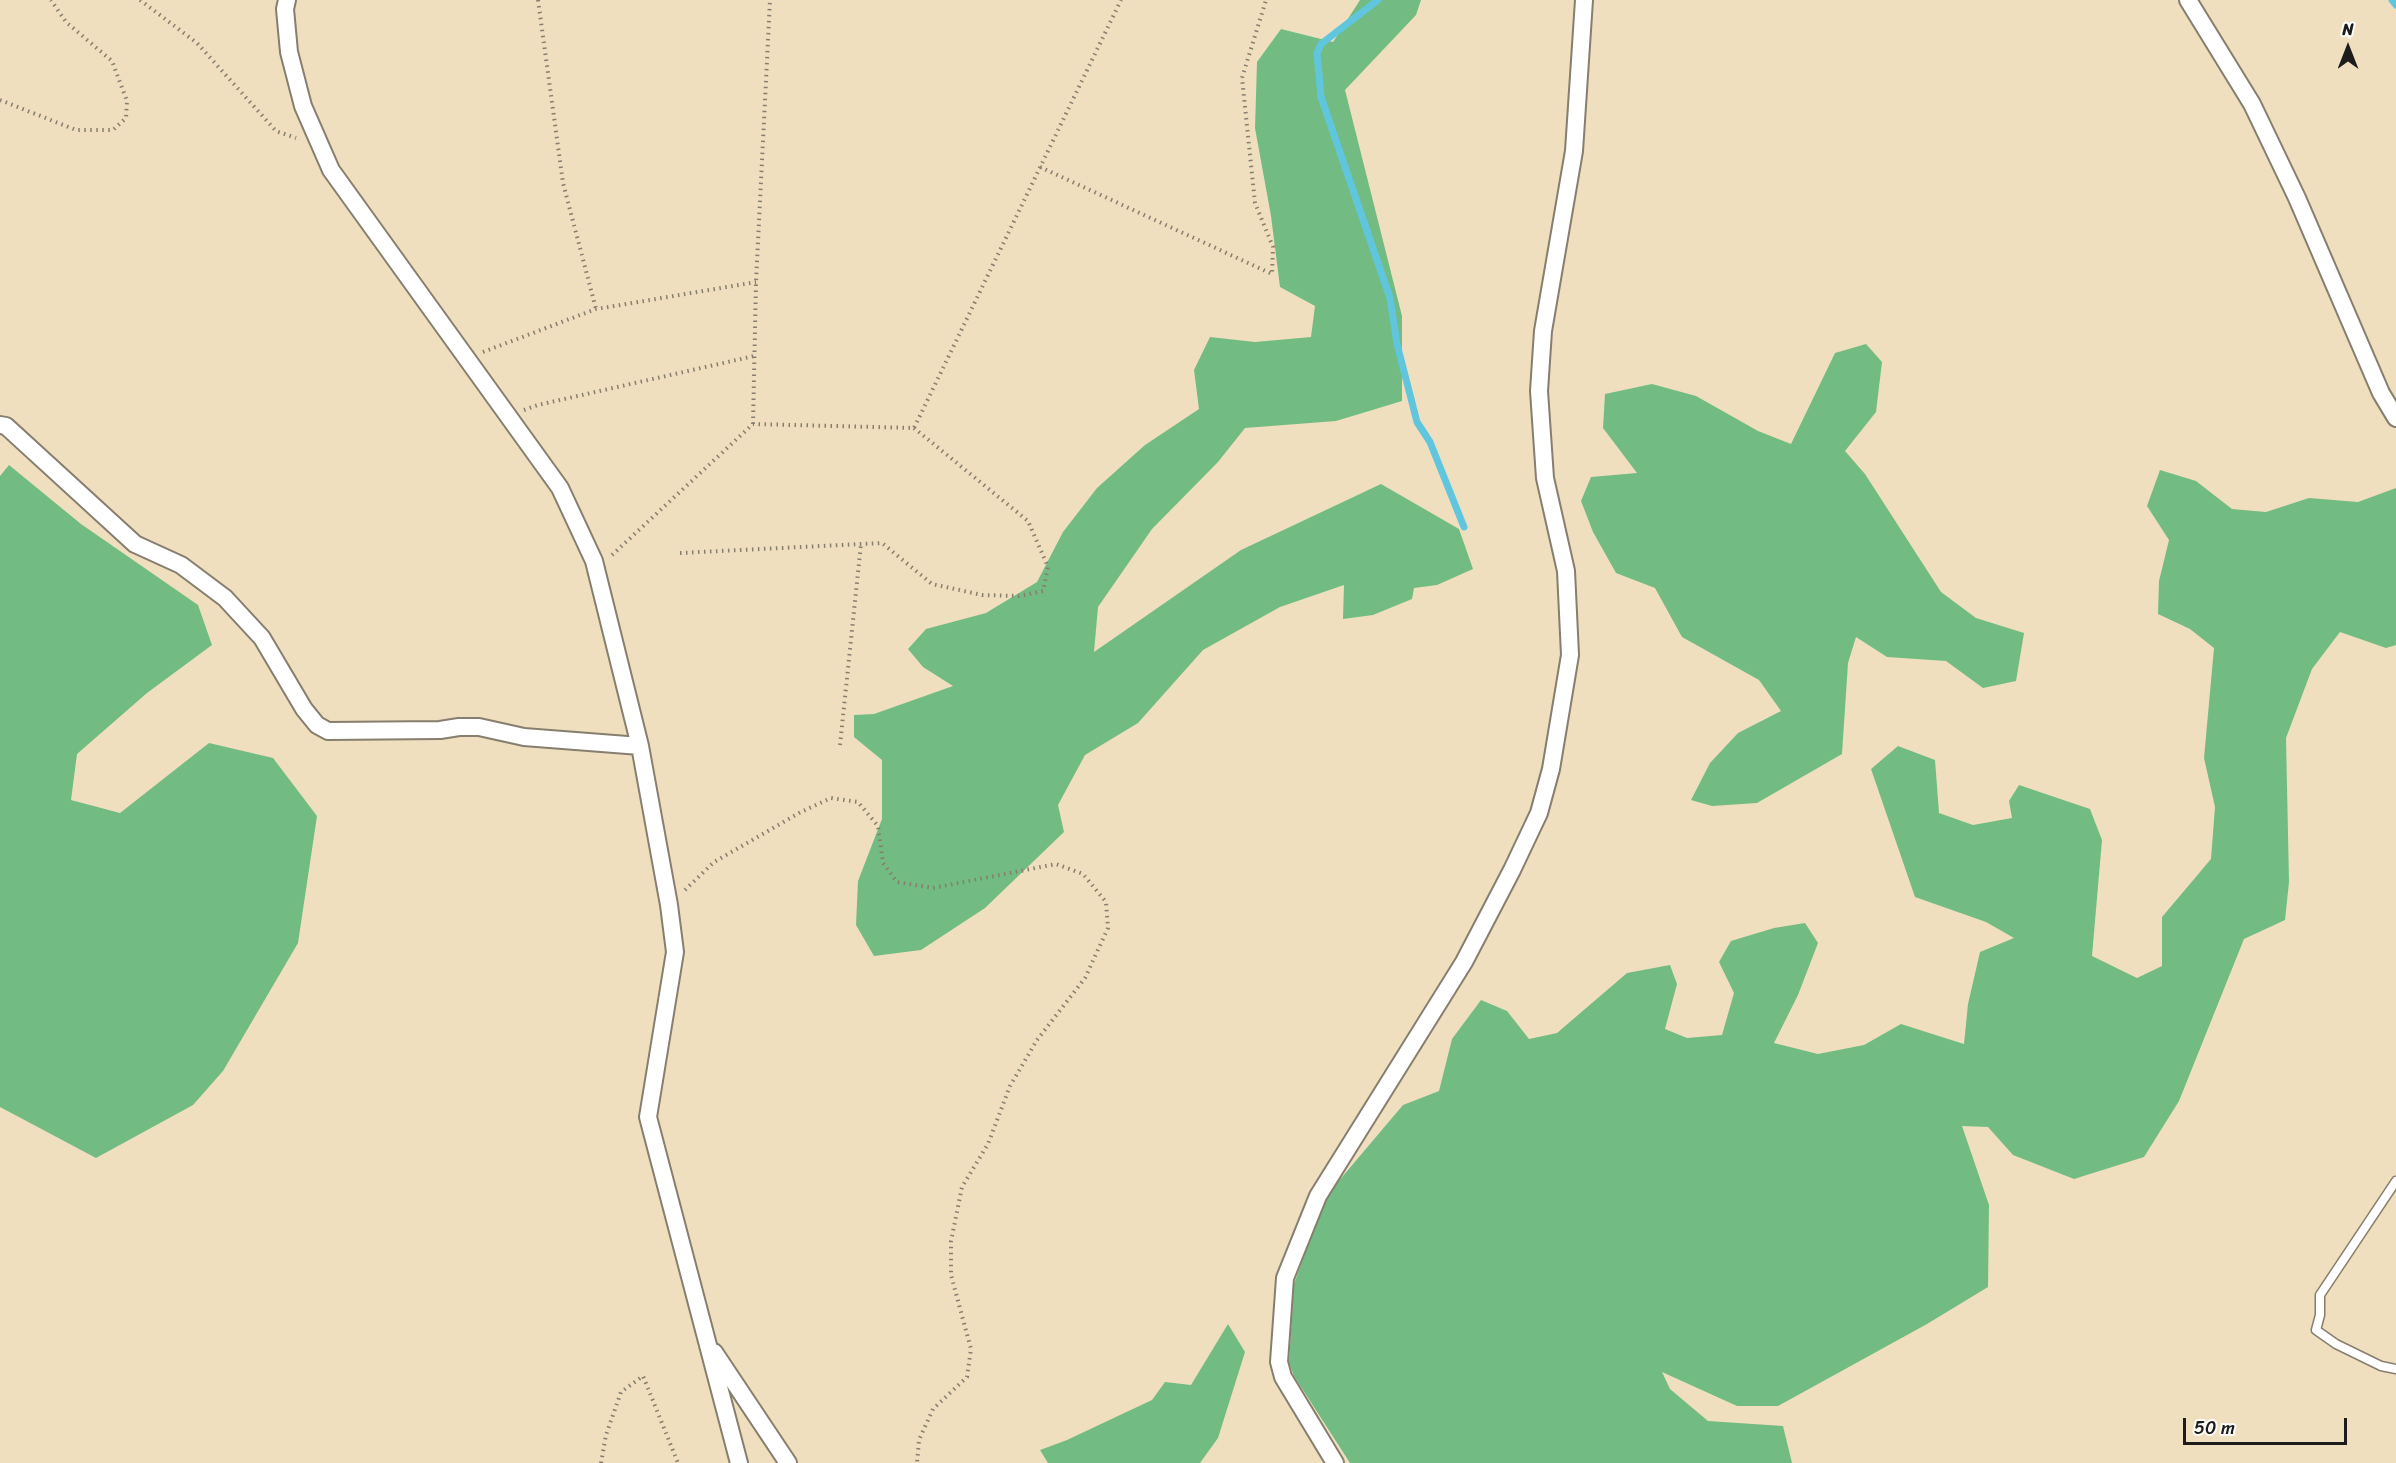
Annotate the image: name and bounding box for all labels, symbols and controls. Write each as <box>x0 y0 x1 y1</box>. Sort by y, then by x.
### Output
text: N <box>2342 15 2354 44</box>
north arrow <box>2318 18 2378 78</box>
scale bar <box>2186 1406 2350 1444</box>
text: 50 m <box>2194 1412 2235 1444</box>

